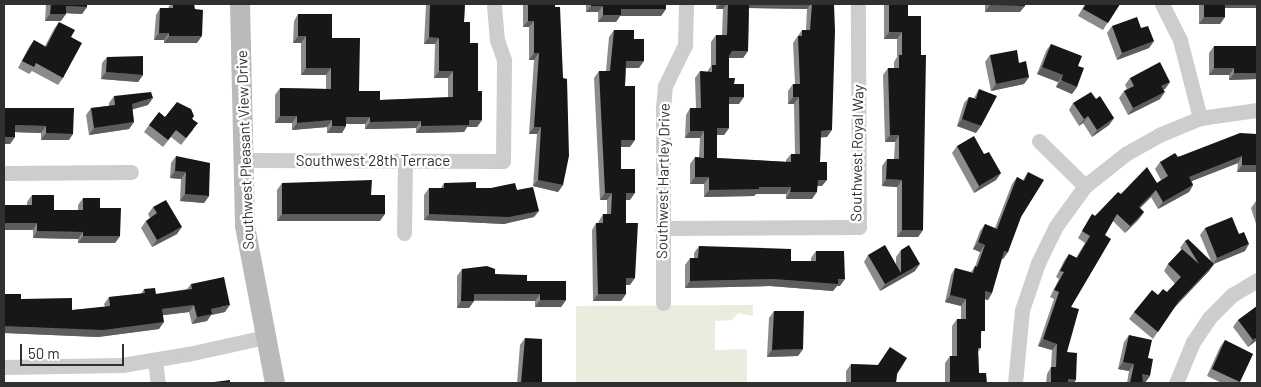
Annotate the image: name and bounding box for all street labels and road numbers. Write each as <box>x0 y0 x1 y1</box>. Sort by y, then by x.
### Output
street label: Southwest Pleasant View Drive <box>233 50 257 250</box>
street label: Southwest Royal Way <box>847 84 867 222</box>
street label: Southwest Hartley Drive <box>653 103 673 259</box>
street label: Southwest 28th Terrace <box>296 152 450 170</box>

